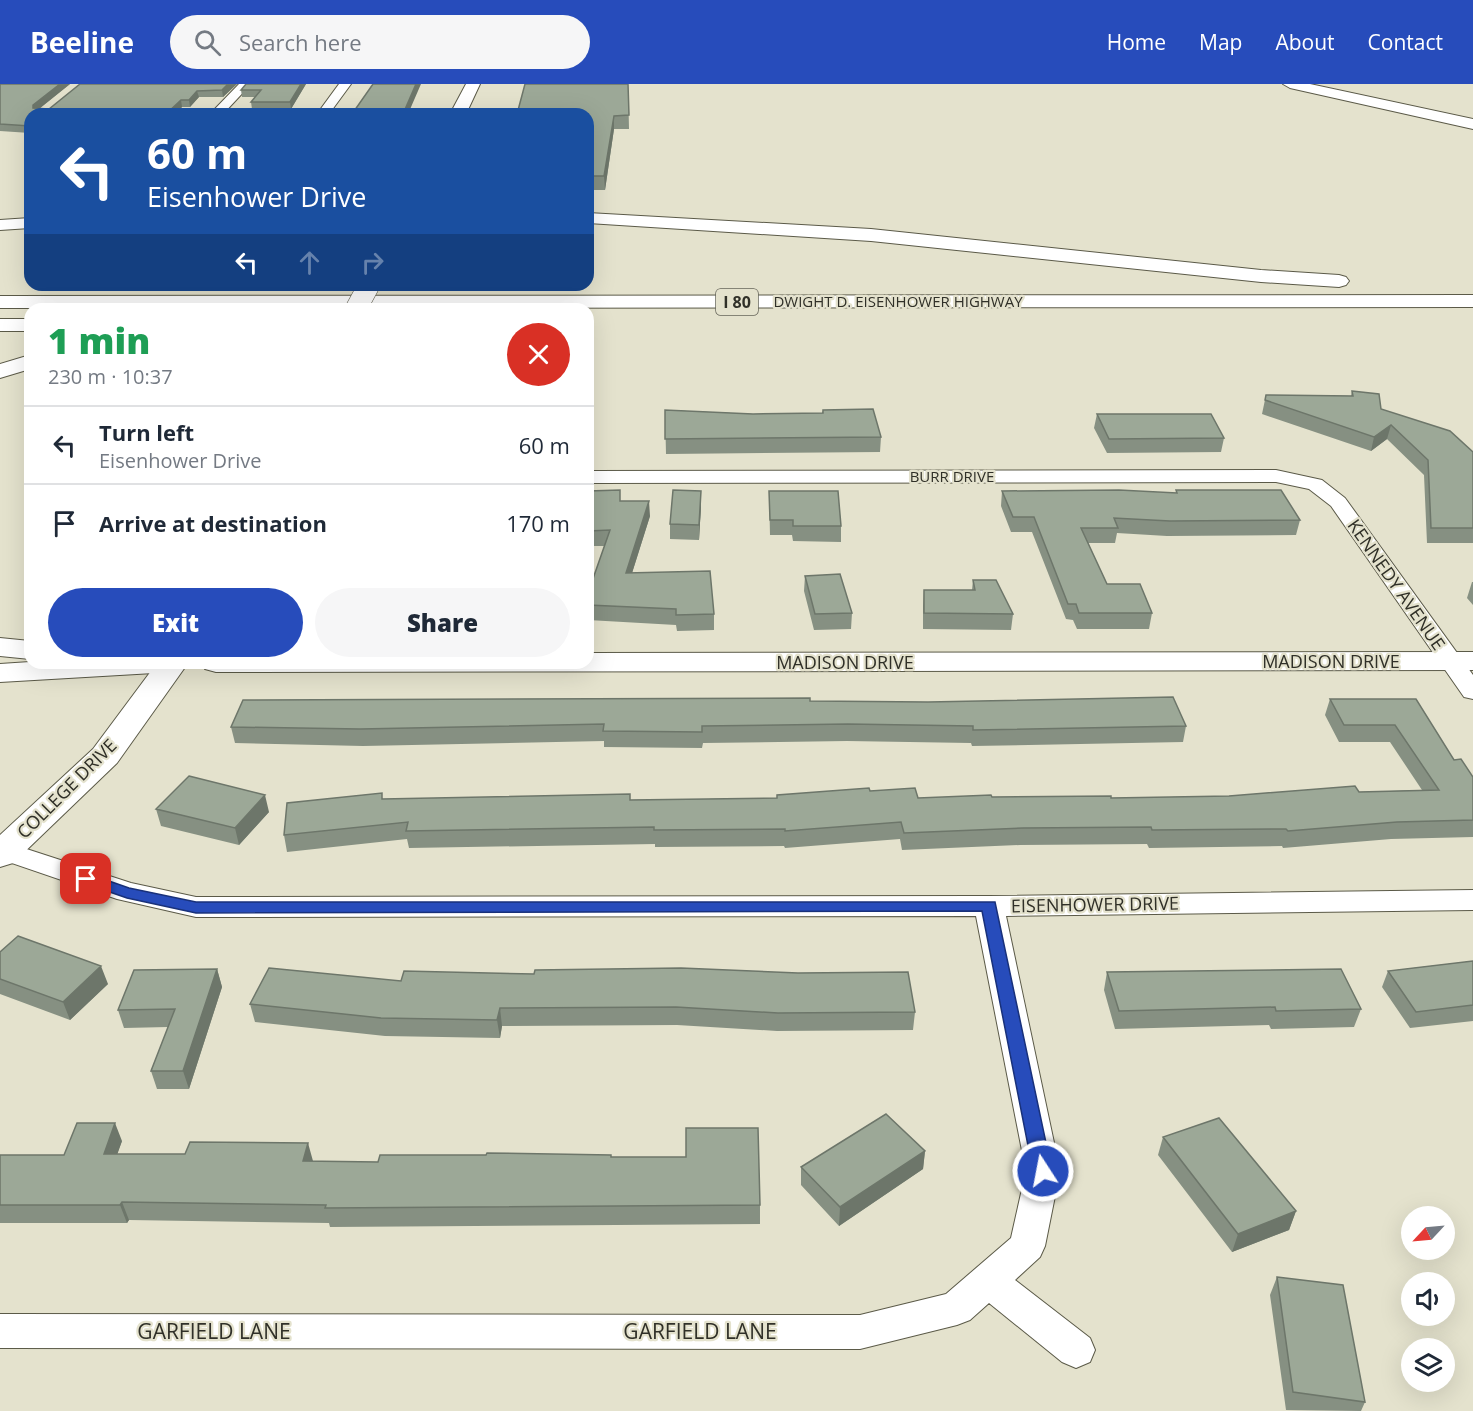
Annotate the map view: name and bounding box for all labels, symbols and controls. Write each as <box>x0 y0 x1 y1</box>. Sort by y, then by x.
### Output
search box <box>170 15 590 69</box>
text: Beeline <box>30 23 134 61</box>
icon: search <box>191 26 224 59</box>
text: Search here <box>239 27 362 57</box>
text: Home <box>1107 28 1166 56</box>
text: Map <box>1199 28 1242 56</box>
text: About <box>1275 28 1335 56</box>
text: Contact <box>1368 28 1443 56</box>
text: 60 m <box>147 124 247 181</box>
icon: left <box>48 132 126 210</box>
text: Eisenhower Drive <box>147 178 366 215</box>
icon: left <box>230 246 263 279</box>
icon: ahead <box>293 246 326 279</box>
icon: right <box>356 246 389 279</box>
road number: I 80 <box>716 289 758 315</box>
street label: DWIGHT D. EISENHOWER HIGHWAY <box>773 291 1023 311</box>
text: 1 min <box>48 316 150 365</box>
button: close <box>507 323 570 386</box>
text: 230 m · 10:37 <box>48 363 173 390</box>
text: Turn left <box>99 417 194 447</box>
icon: left <box>48 429 81 462</box>
text: 60 m <box>519 430 570 460</box>
text: Eisenhower Drive <box>99 447 262 474</box>
street label: BURR DRIVE <box>910 466 994 486</box>
icon: arrive <box>48 507 81 540</box>
text: Arrive at destination <box>99 508 327 538</box>
text: 170 m <box>506 508 570 538</box>
street label: KENNEDY AVENUE <box>1343 514 1451 655</box>
button: Exit <box>48 588 303 657</box>
button: Share <box>315 588 570 657</box>
street label: MADISON DRIVE <box>1262 649 1400 673</box>
street label: MADISON DRIVE <box>776 650 914 674</box>
street label: COLLEGE DRIVE <box>11 733 121 843</box>
pin <box>60 853 111 904</box>
icon: arrive <box>69 862 102 895</box>
street label: EISENHOWER DRIVE <box>1011 891 1179 917</box>
position arrow <box>1011 1139 1075 1203</box>
north arrow <box>1401 1206 1455 1260</box>
map controls <box>1401 1206 1455 1392</box>
button: sound <box>1401 1272 1455 1326</box>
street label: GARFIELD LANE <box>137 1317 291 1345</box>
street label: GARFIELD LANE <box>623 1317 777 1345</box>
button: layers <box>1401 1338 1455 1392</box>

